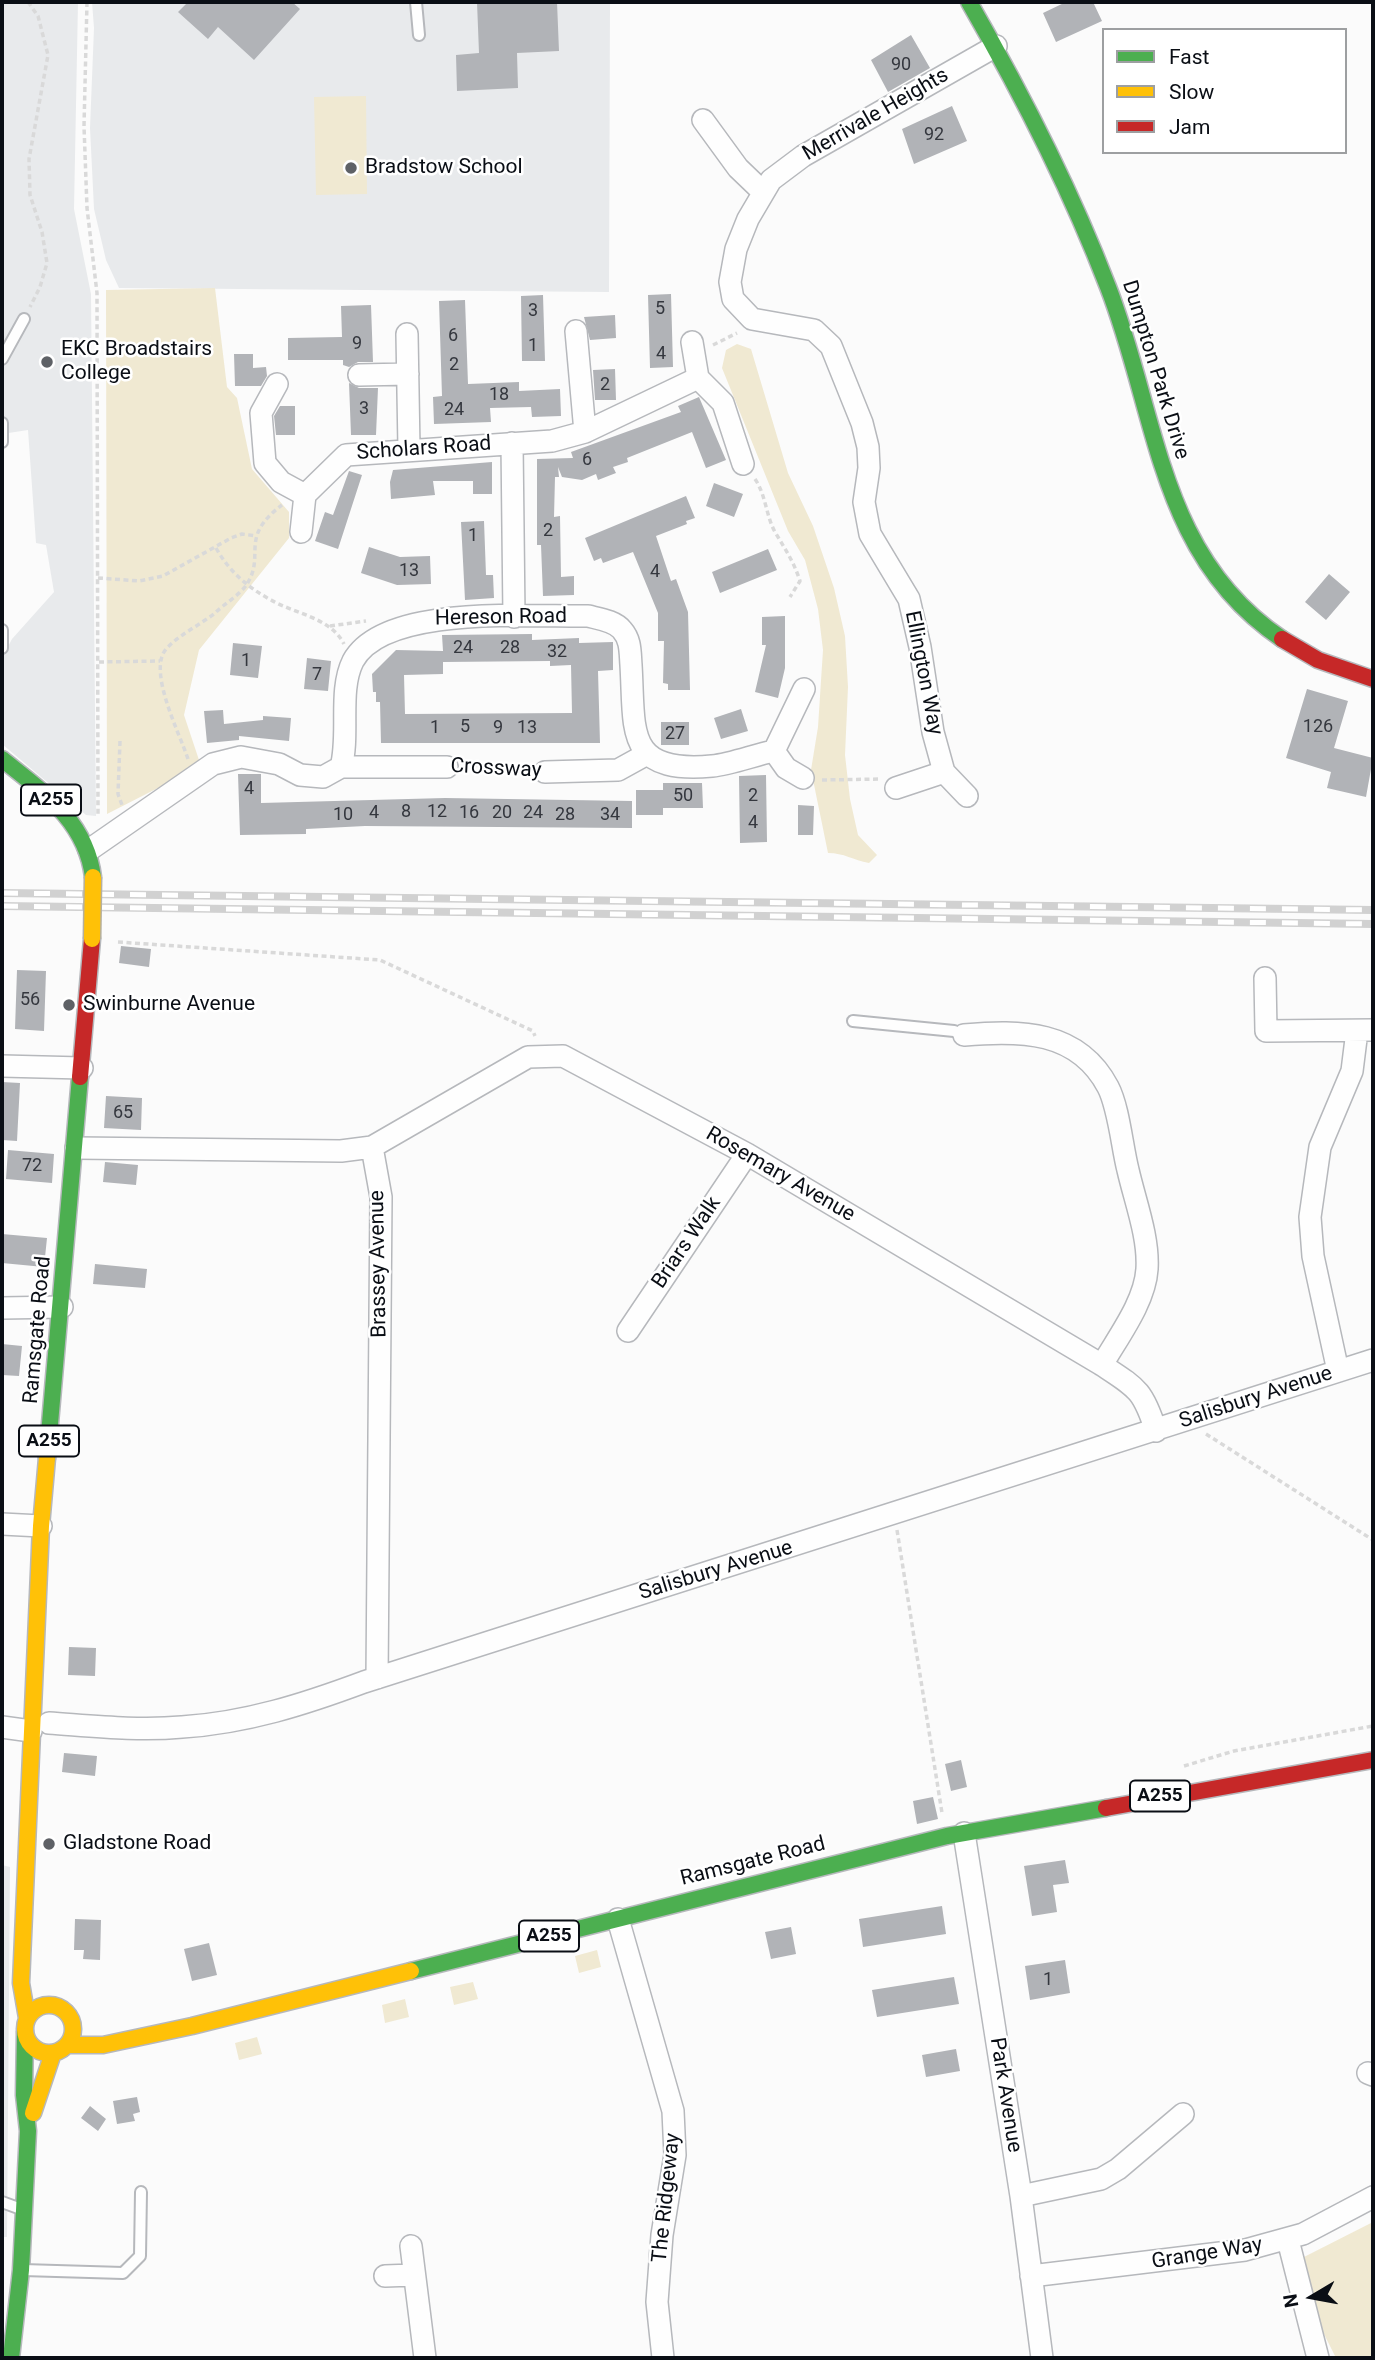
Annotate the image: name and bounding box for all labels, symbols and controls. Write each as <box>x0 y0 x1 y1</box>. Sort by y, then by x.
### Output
legend <box>1102 28 1347 154</box>
text: Fast <box>1169 45 1209 69</box>
house number: 90 <box>891 54 911 76</box>
street label: Merrivale Heights <box>799 63 953 167</box>
text: Slow <box>1169 80 1214 104</box>
text: Jam <box>1169 115 1210 139</box>
house number: 92 <box>924 124 944 146</box>
place label: Bradstow School <box>365 155 523 181</box>
marker: Bradstow School <box>343 160 359 176</box>
street label: Dumpton Park Drive <box>1116 278 1194 462</box>
house number: 5 <box>655 298 665 320</box>
house number: 3 <box>528 300 538 322</box>
house number: 6 <box>448 325 458 347</box>
house number: 9 <box>352 333 362 355</box>
house number: 1 <box>528 335 538 357</box>
place label: EKC Broadstairs College <box>61 337 212 387</box>
house number: 4 <box>656 343 666 365</box>
marker: EKC Broadstairs College <box>39 354 55 370</box>
house number: 2 <box>449 354 459 376</box>
house number: 2 <box>600 374 610 396</box>
house number: 18 <box>489 384 509 406</box>
house number: 3 <box>359 398 369 420</box>
house number: 24 <box>444 399 464 421</box>
street label: Scholars Road <box>356 432 492 466</box>
house number: 6 <box>582 449 592 471</box>
house number: 2 <box>543 520 553 542</box>
house number: 1 <box>468 525 478 547</box>
house number: 13 <box>399 560 419 582</box>
house number: 4 <box>650 561 660 583</box>
street label: Hereson Road <box>435 604 567 632</box>
street label: Ellington Way <box>899 609 947 737</box>
house number: 24 <box>453 637 473 659</box>
house number: 28 <box>500 637 520 659</box>
house number: 32 <box>547 641 567 663</box>
house number: 1 <box>241 650 251 672</box>
house number: 7 <box>312 664 322 686</box>
house number: 5 <box>460 716 470 738</box>
house number: 126 <box>1303 716 1333 738</box>
house number: 1 <box>430 717 440 739</box>
house number: 9 <box>493 717 503 739</box>
house number: 13 <box>517 717 537 739</box>
house number: 27 <box>665 723 685 745</box>
street label: Crossway <box>450 754 542 784</box>
house number: 4 <box>244 778 254 800</box>
road number: A255 <box>21 785 81 816</box>
house number: 50 <box>673 785 693 807</box>
house number: 2 <box>748 785 758 807</box>
house number: 8 <box>401 801 411 823</box>
house number: 12 <box>427 801 447 823</box>
house number: 4 <box>369 802 379 824</box>
house number: 16 <box>459 802 479 824</box>
house number: 20 <box>492 802 512 824</box>
house number: 24 <box>523 802 543 824</box>
house number: 10 <box>333 804 353 826</box>
house number: 28 <box>555 804 575 826</box>
house number: 34 <box>600 804 620 826</box>
house number: 4 <box>748 812 758 834</box>
house number: 56 <box>20 989 40 1011</box>
place label: Swinburne Avenue <box>83 992 255 1018</box>
marker: Swinburne Avenue <box>61 997 77 1013</box>
house number: 65 <box>113 1102 133 1124</box>
street label: Rosemary Avenue <box>701 1122 859 1228</box>
house number: 72 <box>22 1155 42 1177</box>
street label: Brassey Avenue <box>365 1190 393 1338</box>
street label: Briars Walk <box>647 1192 727 1294</box>
street label: Ramsgate Road <box>19 1255 57 1405</box>
street label: Salisbury Avenue <box>1176 1361 1336 1435</box>
road number: A255 <box>19 1426 79 1456</box>
street label: Salisbury Avenue <box>636 1536 796 1606</box>
road number: A255 <box>1130 1780 1190 1812</box>
place label: Gladstone Road <box>63 1831 211 1857</box>
street label: Ramsgate Road <box>678 1832 828 1892</box>
marker: Gladstone Road <box>41 1836 57 1852</box>
road number: A255 <box>519 1920 579 1952</box>
house number: 1 <box>1043 1969 1053 1991</box>
street label: Park Avenue <box>983 2036 1027 2154</box>
street label: The Ridgeway <box>648 2132 686 2264</box>
street label: Grange Way <box>1150 2233 1264 2275</box>
north arrow <box>1277 2262 1347 2332</box>
text: N <box>1278 2292 1303 2309</box>

